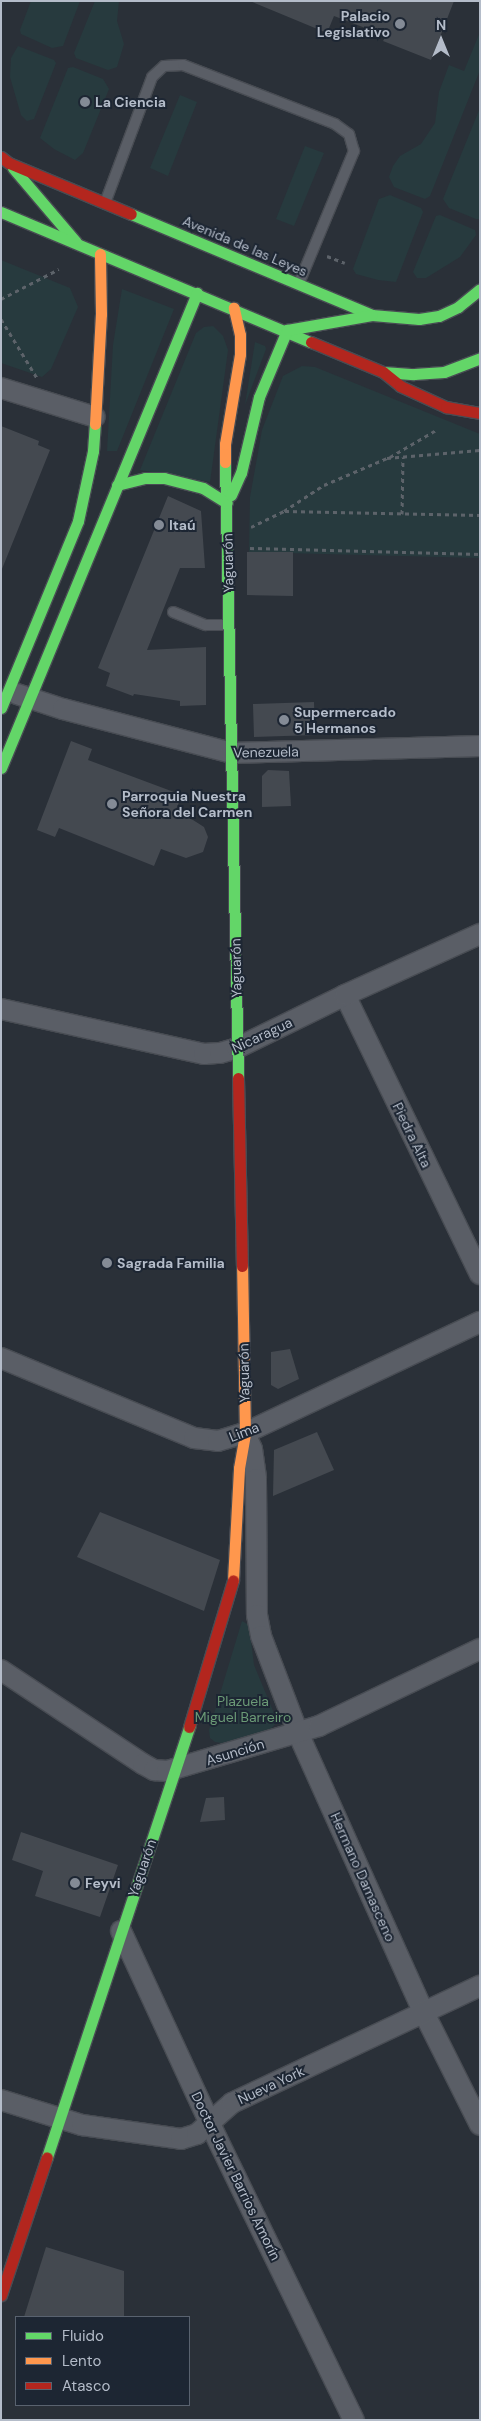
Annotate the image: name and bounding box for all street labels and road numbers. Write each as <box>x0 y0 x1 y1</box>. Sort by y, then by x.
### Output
street label: Avenida de las Leyes <box>180 212 310 280</box>
street label: Yaguarón <box>219 533 237 593</box>
street label: Venezuela <box>233 743 299 761</box>
street label: Yaguarón <box>227 938 245 998</box>
street label: Nicaragua <box>229 1014 295 1056</box>
street label: Piedra Alta <box>389 1100 435 1170</box>
street label: Yaguarón <box>235 1343 253 1403</box>
street label: Lima <box>227 1418 261 1446</box>
street label: Asunción <box>204 1735 266 1769</box>
street label: Hermano Damasceno <box>327 1810 399 1944</box>
street label: Yaguarón <box>124 1837 160 1899</box>
street label: Nueva York <box>235 2062 307 2108</box>
street label: Doctor Javier Barrios Amorín <box>188 2089 284 2263</box>

